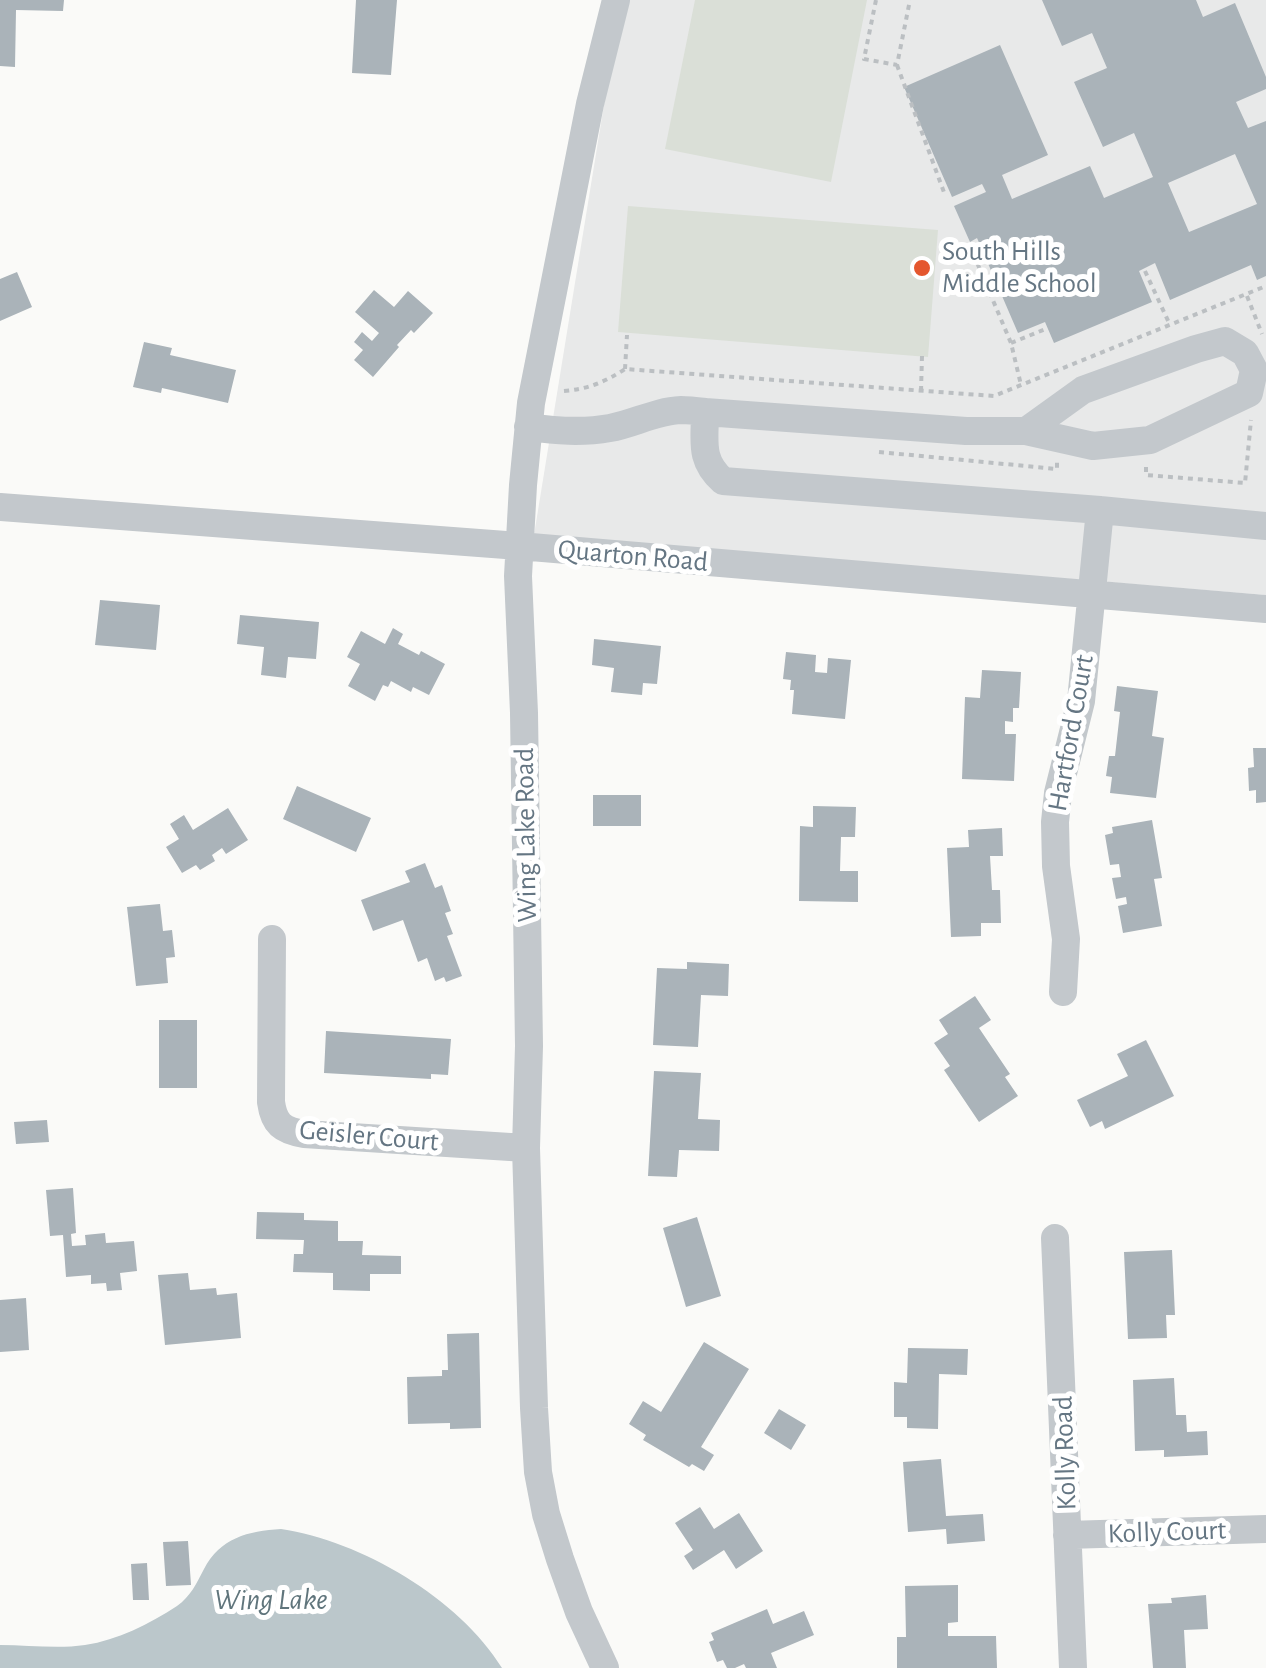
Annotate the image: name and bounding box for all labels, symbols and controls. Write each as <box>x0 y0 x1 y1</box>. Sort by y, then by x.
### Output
place label: South Hills Middle School <box>942 235 1097 301</box>
marker: South Hills Middle School <box>911 257 933 279</box>
street label: Quarton Road <box>557 533 709 579</box>
street label: Hartford Court <box>1041 652 1101 814</box>
street label: Wing Lake Road <box>508 747 544 923</box>
street label: Geisler Court <box>298 1113 440 1159</box>
street label: Kolly Road <box>1046 1395 1084 1511</box>
street label: Kolly Court <box>1107 1513 1227 1551</box>
water label: Wing Lake <box>214 1582 328 1618</box>

